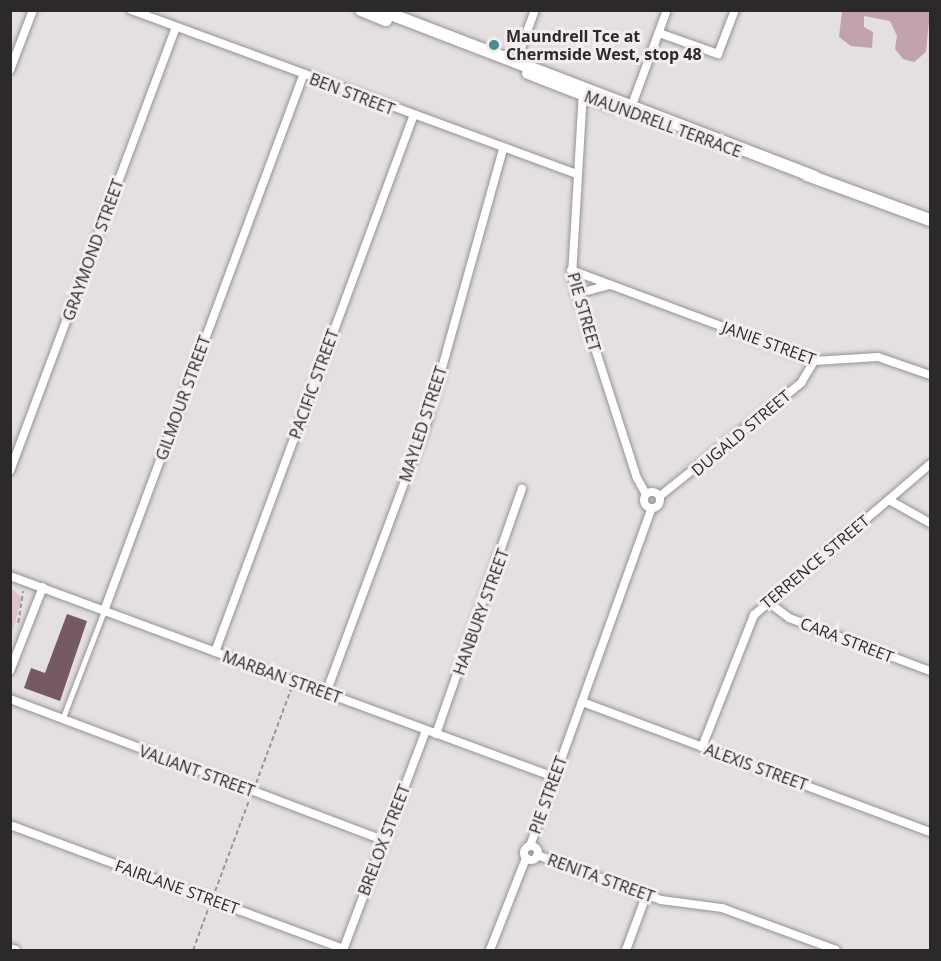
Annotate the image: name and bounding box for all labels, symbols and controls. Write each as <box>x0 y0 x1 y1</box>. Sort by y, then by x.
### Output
place label: Maundrell Tce at Chermside West, stop 48 <box>506 26 702 64</box>
marker: Maundrell Tce at Chermside West, stop 48 <box>487 38 501 52</box>
street label: BEN STREET <box>307 69 397 119</box>
street label: MAUNDRELL TERRACE <box>582 87 744 161</box>
street label: GRAYMOND STREET <box>58 177 128 323</box>
street label: PIE STREET <box>564 270 604 354</box>
street label: JANIE STREET <box>720 317 818 369</box>
street label: PACIFIC STREET <box>285 327 343 441</box>
street label: GILMOUR STREET <box>152 333 214 463</box>
street label: MAYLED STREET <box>395 364 451 484</box>
street label: DUGALD STREET <box>688 386 794 480</box>
street label: TERRENCE STREET <box>757 511 873 613</box>
street label: HANBURY STREET <box>449 546 513 678</box>
street label: CARA STREET <box>798 613 896 667</box>
street label: MARBAN STREET <box>220 647 344 707</box>
street label: ALEXIS STREET <box>702 740 810 794</box>
street label: VALIANT STREET <box>137 741 257 801</box>
street label: PIE STREET <box>525 754 571 836</box>
street label: BRELOX STREET <box>354 782 414 898</box>
street label: RENITA STREET <box>545 850 657 906</box>
street label: FAIRLANE STREET <box>112 856 242 918</box>

